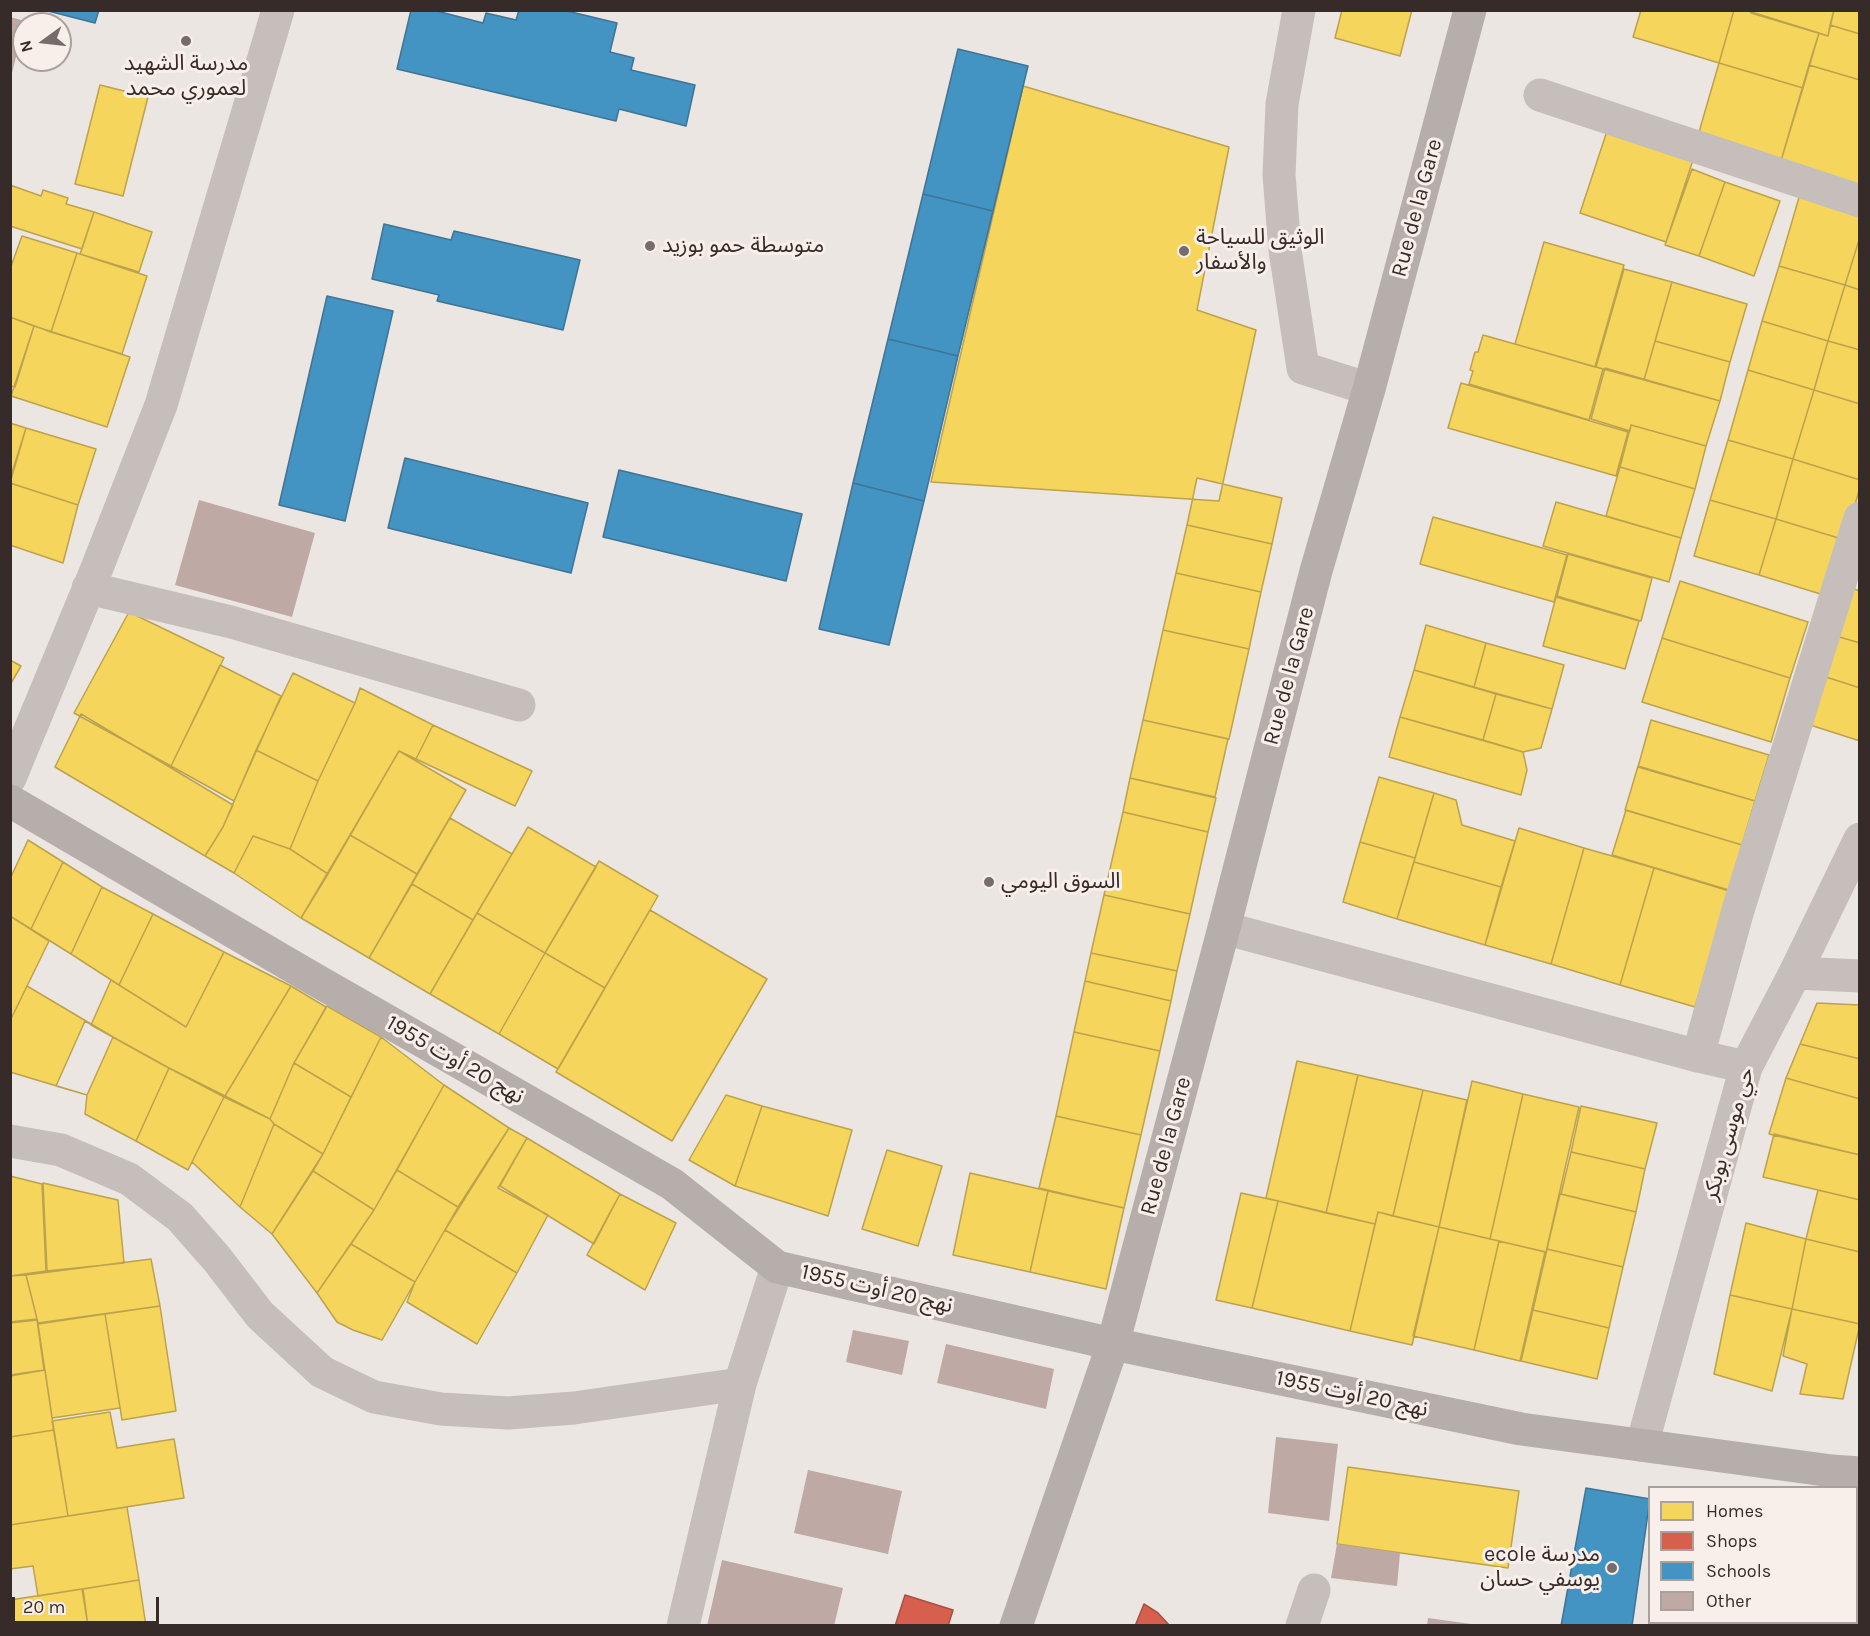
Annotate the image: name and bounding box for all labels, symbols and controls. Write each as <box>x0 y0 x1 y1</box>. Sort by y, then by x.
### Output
north arrow <box>12 12 72 72</box>
marker: مدرسة الشهيد لعموري محمد <box>179 34 193 48</box>
text: N <box>15 38 37 54</box>
place label: مدرسة الشهيد لعموري محمد <box>124 51 248 102</box>
street label: Rue de la Gare <box>1386 136 1448 280</box>
place label: الوثيق للسياحة والأسفار <box>1196 225 1324 276</box>
place label: متوسطة حمو بوزيد <box>662 233 824 259</box>
marker: متوسطة حمو بوزيد <box>643 239 657 253</box>
marker: الوثيق للسياحة والأسفار <box>1177 244 1191 258</box>
street label: Rue de la Gare <box>1258 604 1320 748</box>
place label: السوق اليومي <box>1001 869 1121 895</box>
marker: السوق اليومي <box>982 875 996 889</box>
street label: نهج 20 أوت 1955 <box>381 1010 529 1110</box>
street label: حي موسى بوبكر <box>1697 1064 1761 1204</box>
street label: Rue de la Gare <box>1135 1074 1197 1218</box>
street label: نهج 20 أوت 1955 <box>799 1259 955 1319</box>
street label: نهج 20 أوت 1955 <box>1274 1365 1430 1423</box>
legend <box>1648 1486 1858 1624</box>
text: Homes <box>1706 1500 1763 1522</box>
text: Shops <box>1706 1530 1758 1552</box>
place label: ecole مدرسة يوسفي حسان <box>1480 1542 1600 1594</box>
text: Schools <box>1706 1560 1771 1582</box>
marker: ecole مدرسة يوسفي حسان <box>1605 1561 1619 1575</box>
scale bar <box>15 1585 162 1623</box>
text: Other <box>1706 1590 1751 1612</box>
text: 20 m <box>23 1596 65 1618</box>

